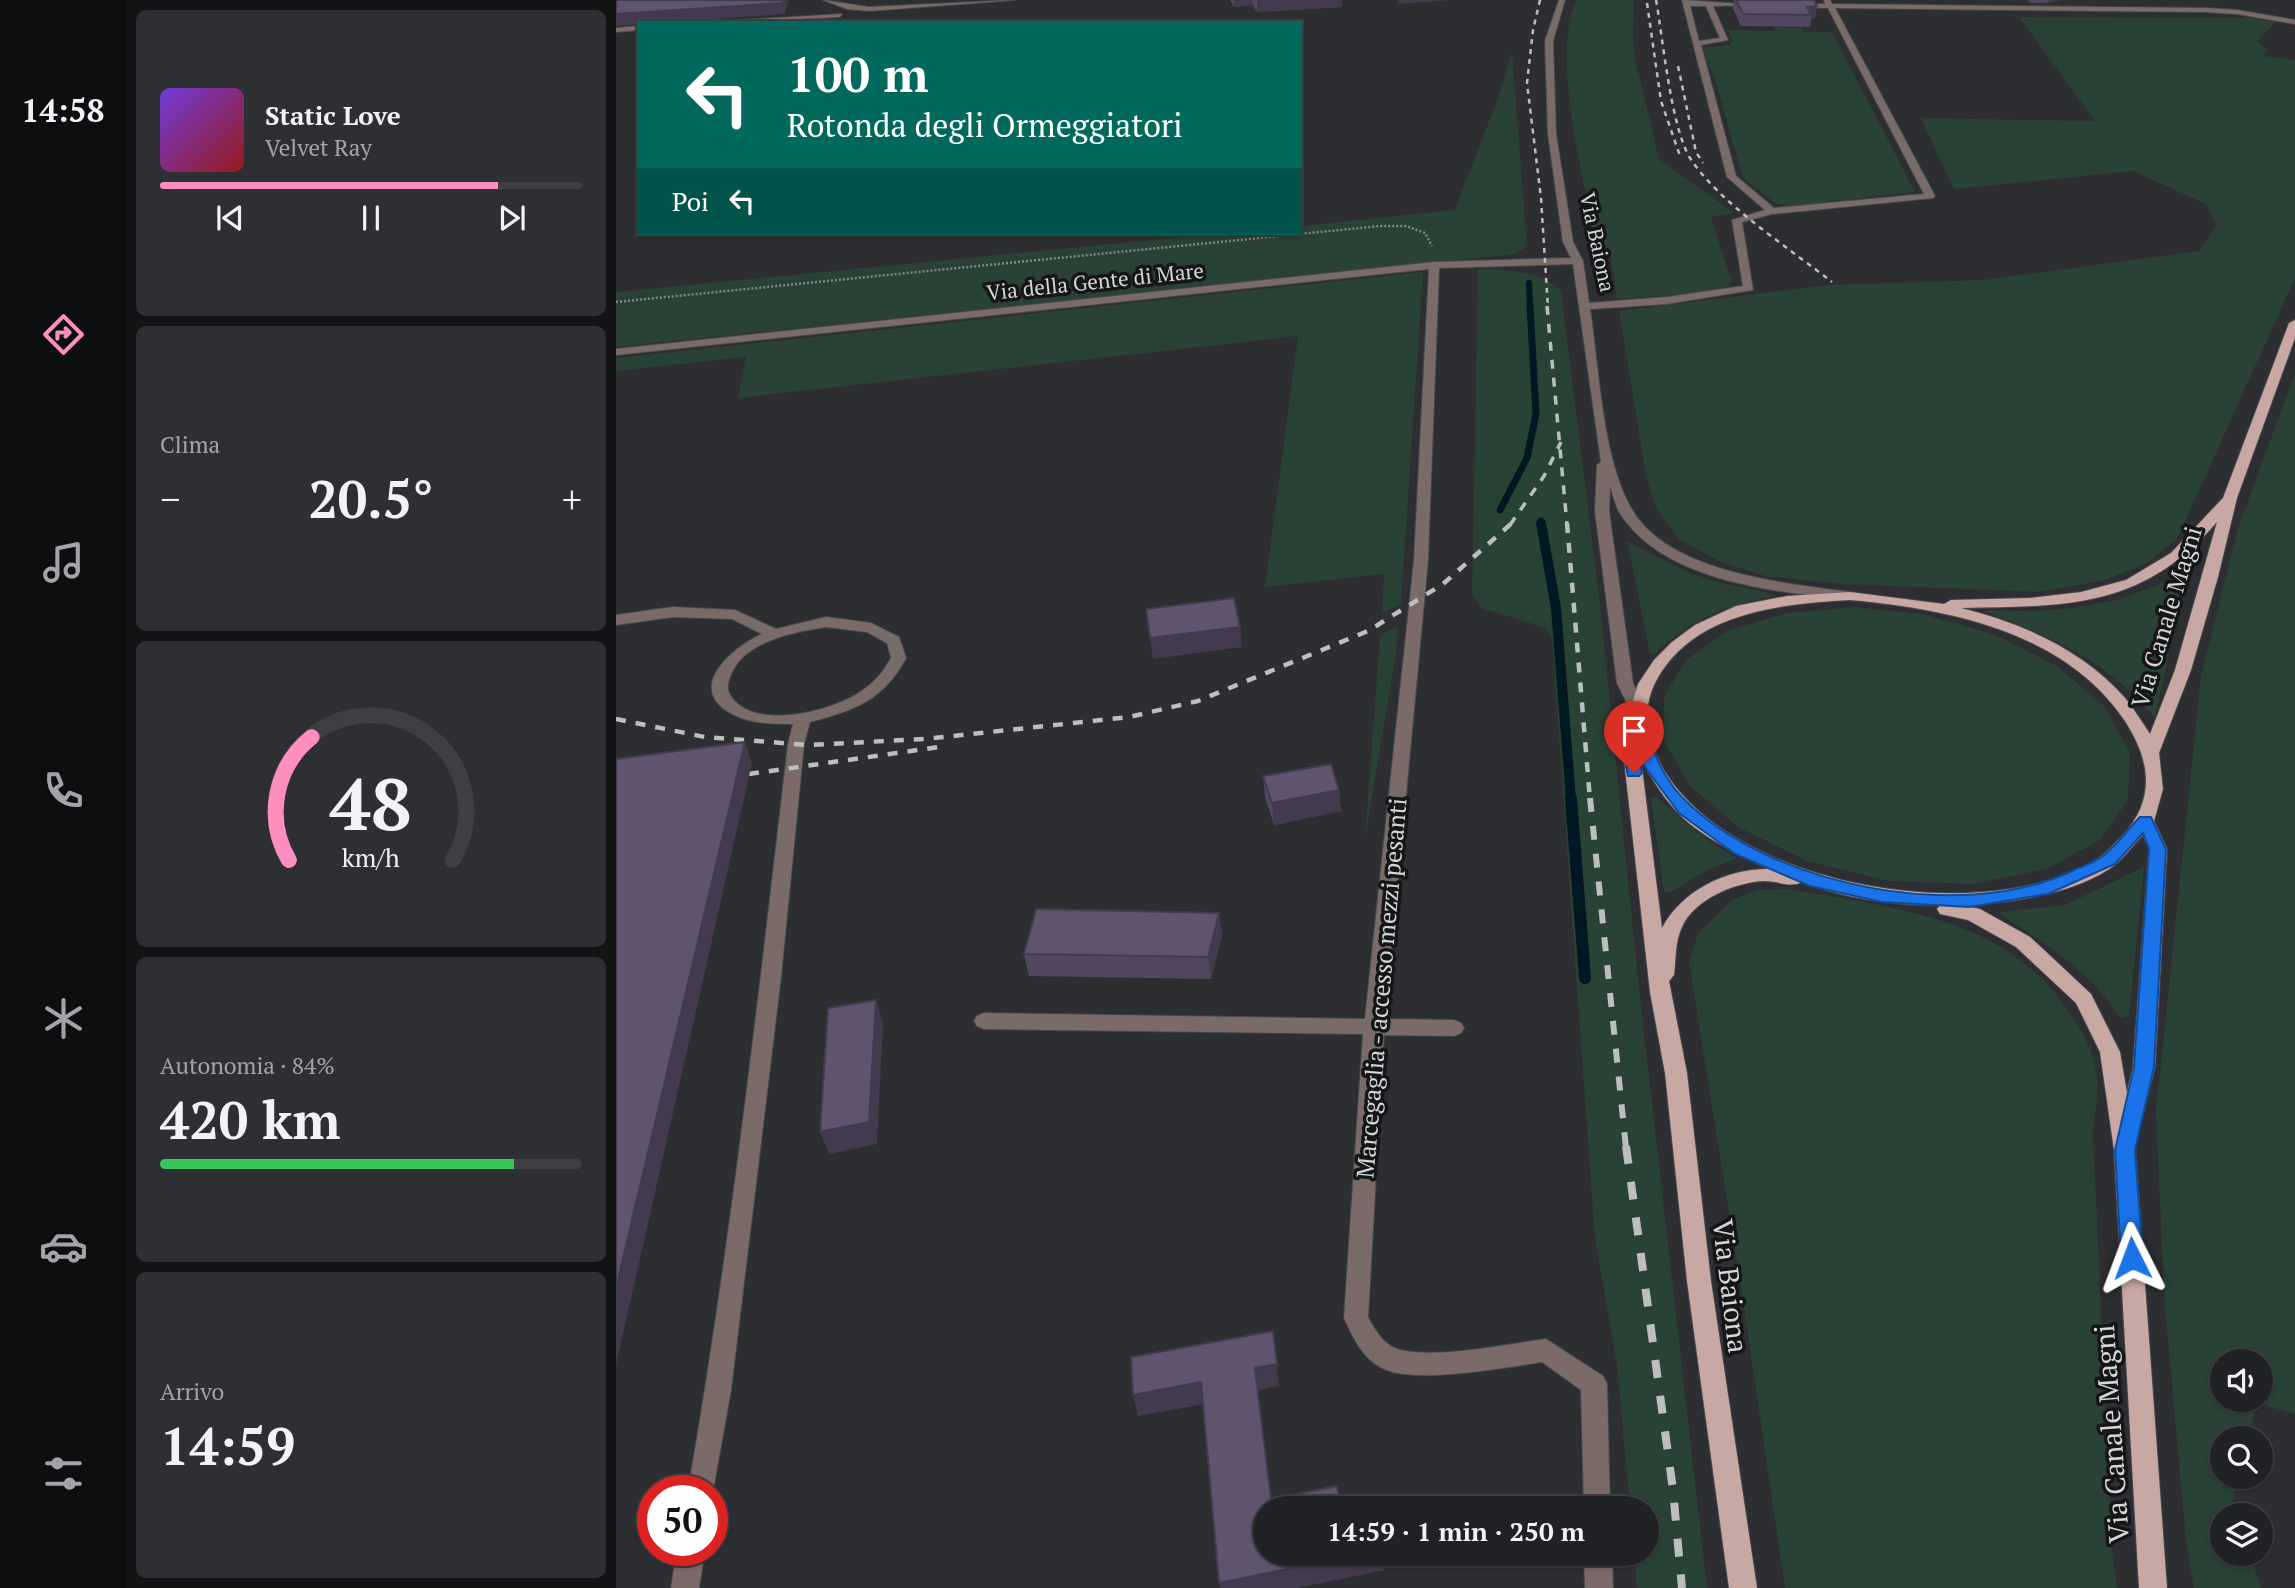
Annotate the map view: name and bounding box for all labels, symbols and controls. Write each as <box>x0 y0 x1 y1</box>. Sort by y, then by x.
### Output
text: 100 m <box>787 41 929 106</box>
icon: left <box>672 49 763 140</box>
text: 14:58 <box>21 89 105 131</box>
text: Static Love <box>265 98 401 132</box>
text: Rotonda degli Ormeggiatori <box>787 104 1183 146</box>
text: Velvet Ray <box>265 132 372 163</box>
icon: left <box>723 182 761 220</box>
text: Poi <box>672 184 709 218</box>
street label: Via Baiona <box>1574 190 1622 295</box>
icon: previous <box>211 199 249 237</box>
icon: pause <box>352 199 390 237</box>
icon: next <box>493 199 531 237</box>
street label: Via della Gente di Mare <box>985 256 1205 306</box>
icon: directions <box>39 310 88 359</box>
text: Clima <box>160 429 220 460</box>
text: 20.5° <box>308 464 434 533</box>
text: − <box>160 474 180 524</box>
text: + <box>562 474 582 524</box>
street label: Via Canale Magni <box>2123 523 2209 711</box>
icon: music <box>39 538 88 587</box>
pin <box>1604 701 1664 773</box>
icon: arrive <box>1615 712 1653 750</box>
text: 48 <box>330 754 412 851</box>
icon: phone <box>39 766 88 815</box>
street label: Marcegaglia - accesso mezzi pesanti <box>1348 797 1414 1179</box>
text: km/h <box>342 841 400 874</box>
icon: climate <box>39 994 88 1043</box>
text: Autonomia · 84% <box>160 1050 335 1081</box>
text: 420 km <box>160 1085 341 1154</box>
street label: Via Baiona <box>1704 1217 1758 1355</box>
position arrow <box>2095 1221 2169 1295</box>
icon: car <box>39 1222 88 1271</box>
street label: Via Canale Magni <box>2085 1323 2137 1545</box>
map controls <box>2210 1349 2273 1566</box>
button: sound <box>2210 1349 2273 1412</box>
text: Arrivo <box>160 1376 224 1407</box>
text: 14:59 <box>160 1411 295 1480</box>
button: search <box>2210 1426 2273 1489</box>
icon: filters <box>39 1449 88 1498</box>
speed limit sign: 50 <box>637 1475 728 1566</box>
button: layers <box>2210 1503 2273 1566</box>
text: 14:59 · 1 min · 250 m <box>1327 1514 1585 1548</box>

